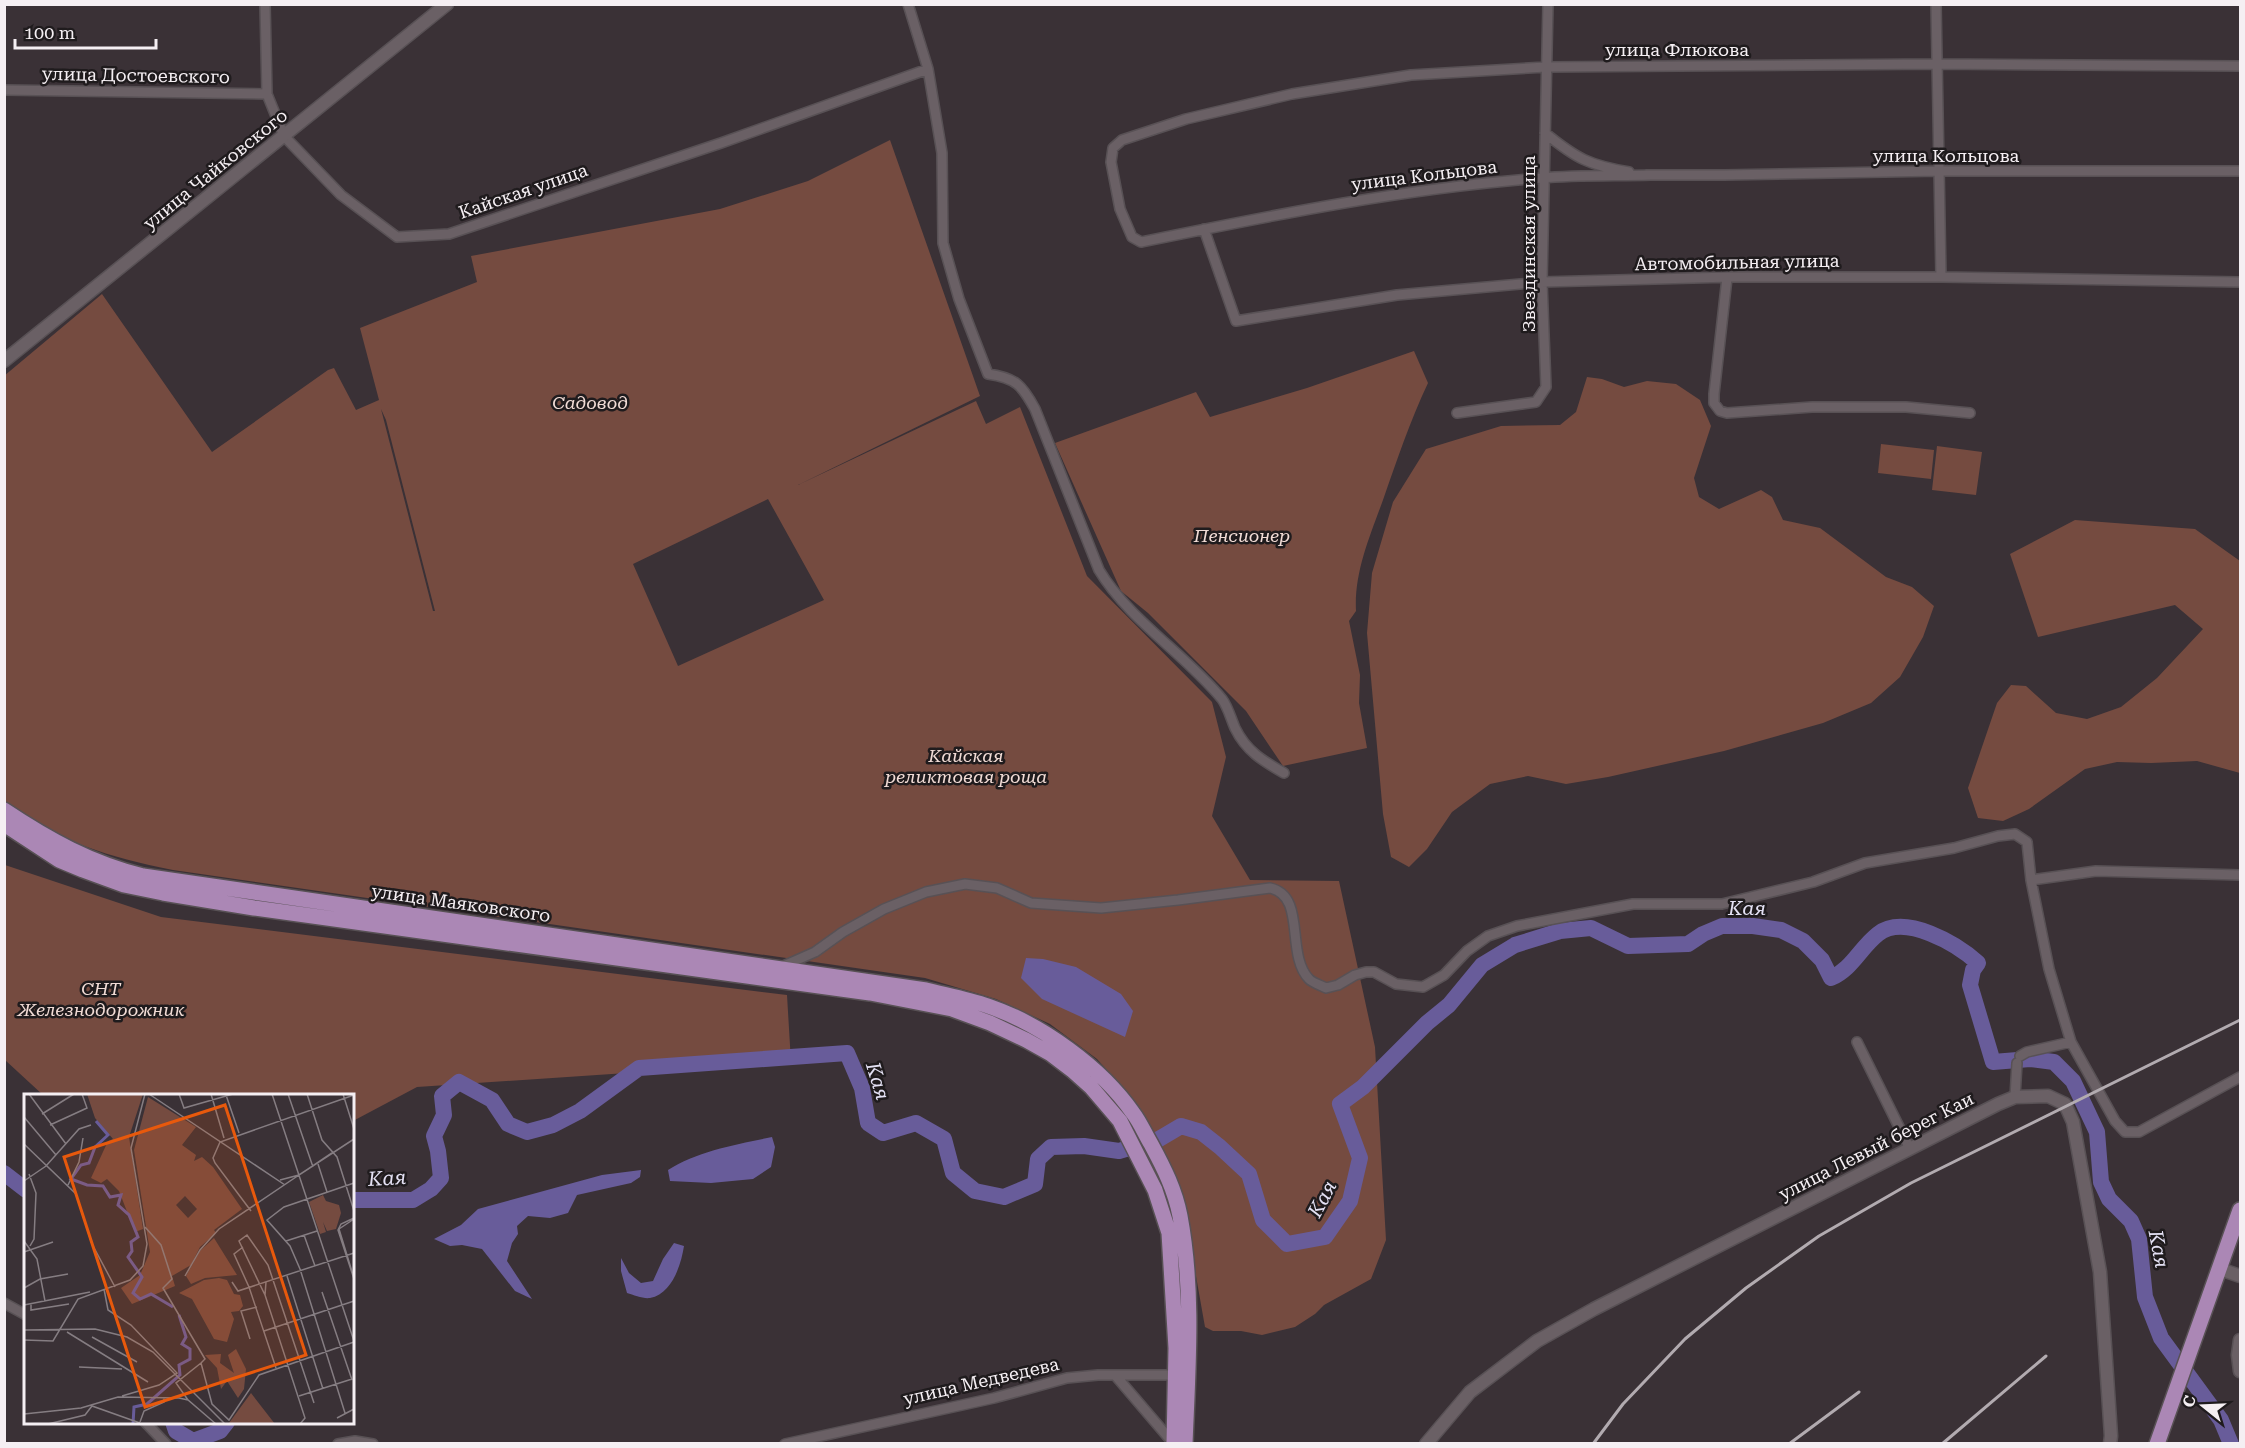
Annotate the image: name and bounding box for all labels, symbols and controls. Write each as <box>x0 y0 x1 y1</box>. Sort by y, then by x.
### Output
scale bar <box>15 12 156 50</box>
text: 100 m <box>24 22 75 43</box>
street label: улица Флюкова <box>1605 39 1749 60</box>
street label: улица Достоевского <box>42 63 230 87</box>
street label: улица Чайковского <box>139 104 291 234</box>
street label: улица Кольцова <box>1873 145 2020 166</box>
street label: Звездинская улица <box>1518 155 1539 332</box>
street label: улица Кольцова <box>1350 156 1498 194</box>
street label: Кайская улица <box>456 159 590 223</box>
street label: Автомобильная улица <box>1634 250 1840 274</box>
park label: Садовод <box>552 392 628 413</box>
park label: Пенсионер <box>1193 525 1290 546</box>
park label: Кайская реликтовая роща <box>883 745 1047 787</box>
street label: улица Маяковского <box>370 880 552 926</box>
water label: Кая <box>1727 896 1766 920</box>
park label: СНТ Железнодорожник <box>17 978 184 1020</box>
water label: Кая <box>861 1058 895 1103</box>
street label: улица Левый берег Каи <box>1775 1088 1977 1204</box>
inset map <box>24 1094 354 1424</box>
water label: Кая <box>366 1165 407 1191</box>
water label: Кая <box>1302 1176 1342 1222</box>
water label: Кая <box>2143 1227 2174 1270</box>
street label: улица Медведева <box>901 1353 1061 1409</box>
north arrow <box>2173 1376 2233 1436</box>
text: С <box>2178 1393 2200 1410</box>

